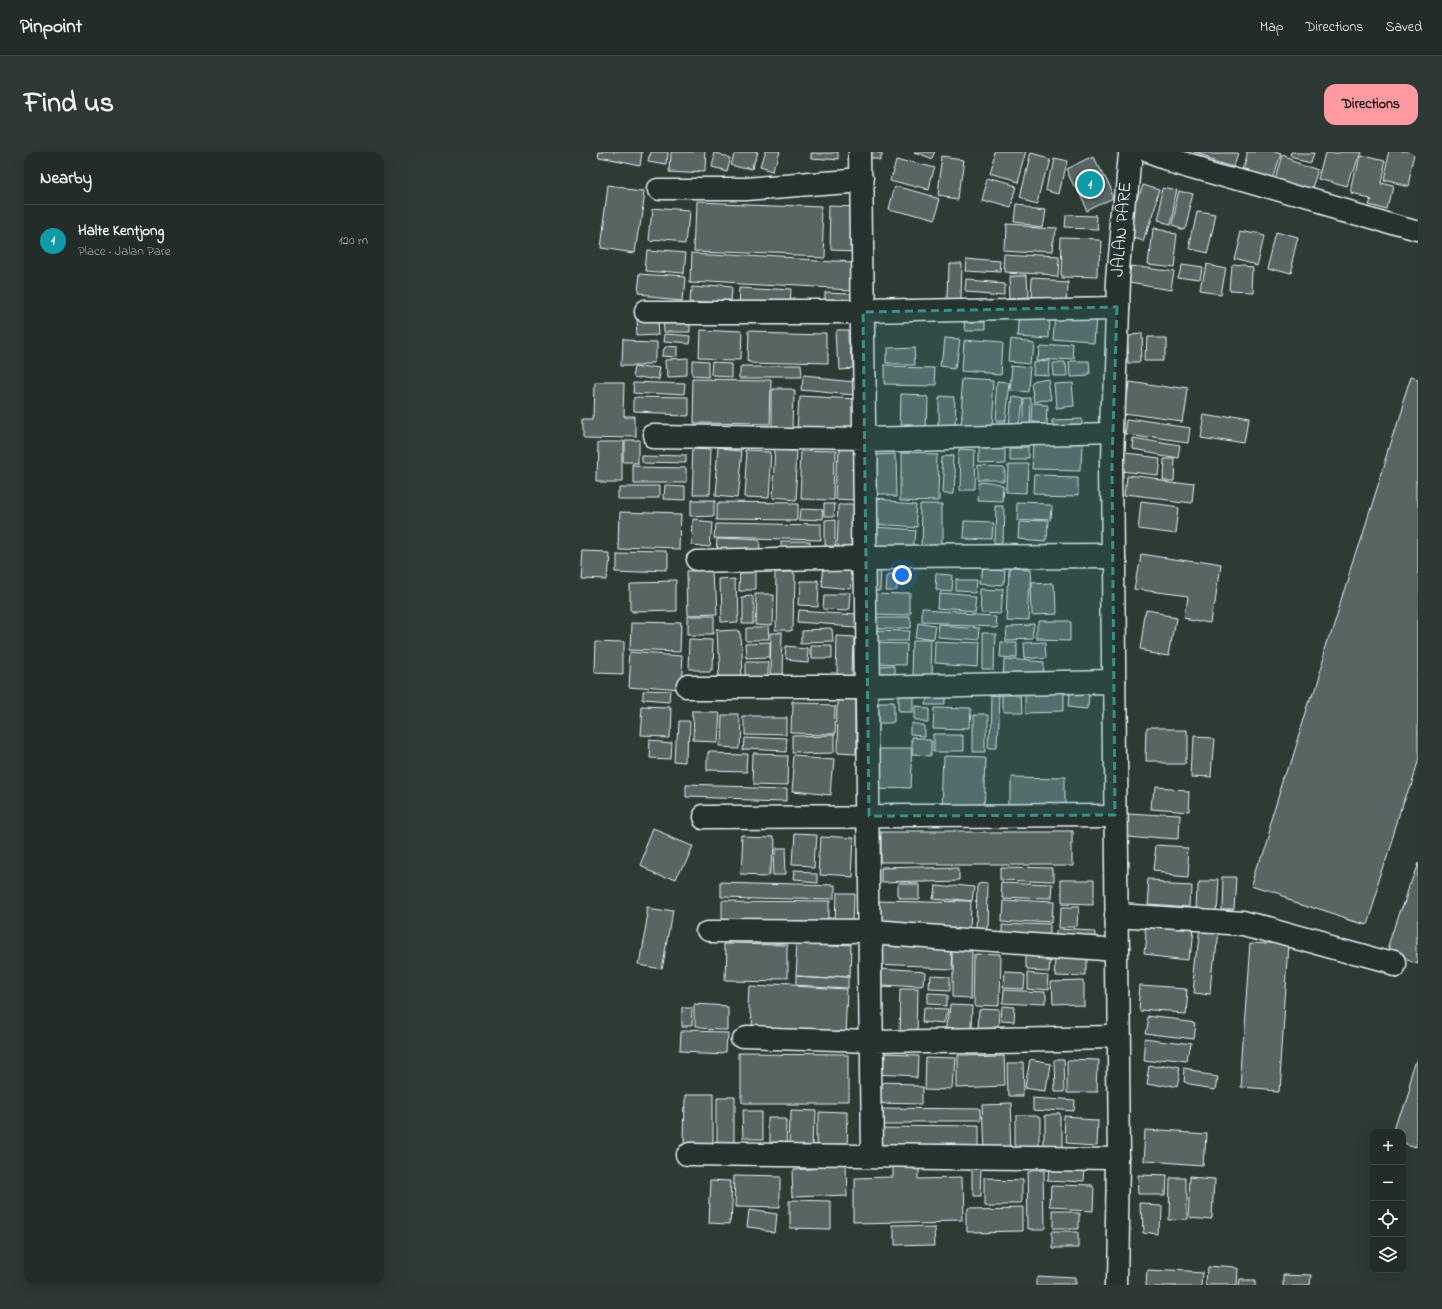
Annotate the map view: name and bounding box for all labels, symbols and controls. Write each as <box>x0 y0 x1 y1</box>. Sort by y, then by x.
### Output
text: Pinpoint <box>20 14 82 41</box>
text: Map <box>1260 17 1283 38</box>
text: Directions <box>1305 17 1363 38</box>
text: Saved <box>1385 17 1422 38</box>
text: Find us <box>24 84 114 125</box>
button: Directions <box>1324 84 1418 125</box>
text: Nearby <box>40 166 92 191</box>
pin: 1 <box>1077 169 1103 199</box>
street label: JALAN PARE <box>1105 181 1139 278</box>
text: Halte Kentjong <box>78 220 164 242</box>
text: 1 <box>51 231 55 250</box>
text: 120 m <box>338 231 368 250</box>
text: Place · Jalan Pare <box>78 242 171 261</box>
your location <box>892 565 912 585</box>
map controls <box>1370 1129 1406 1273</box>
button: + <box>1370 1129 1406 1165</box>
button: − <box>1370 1165 1406 1201</box>
button: locate <box>1370 1201 1406 1237</box>
button: layers <box>1370 1237 1406 1273</box>

